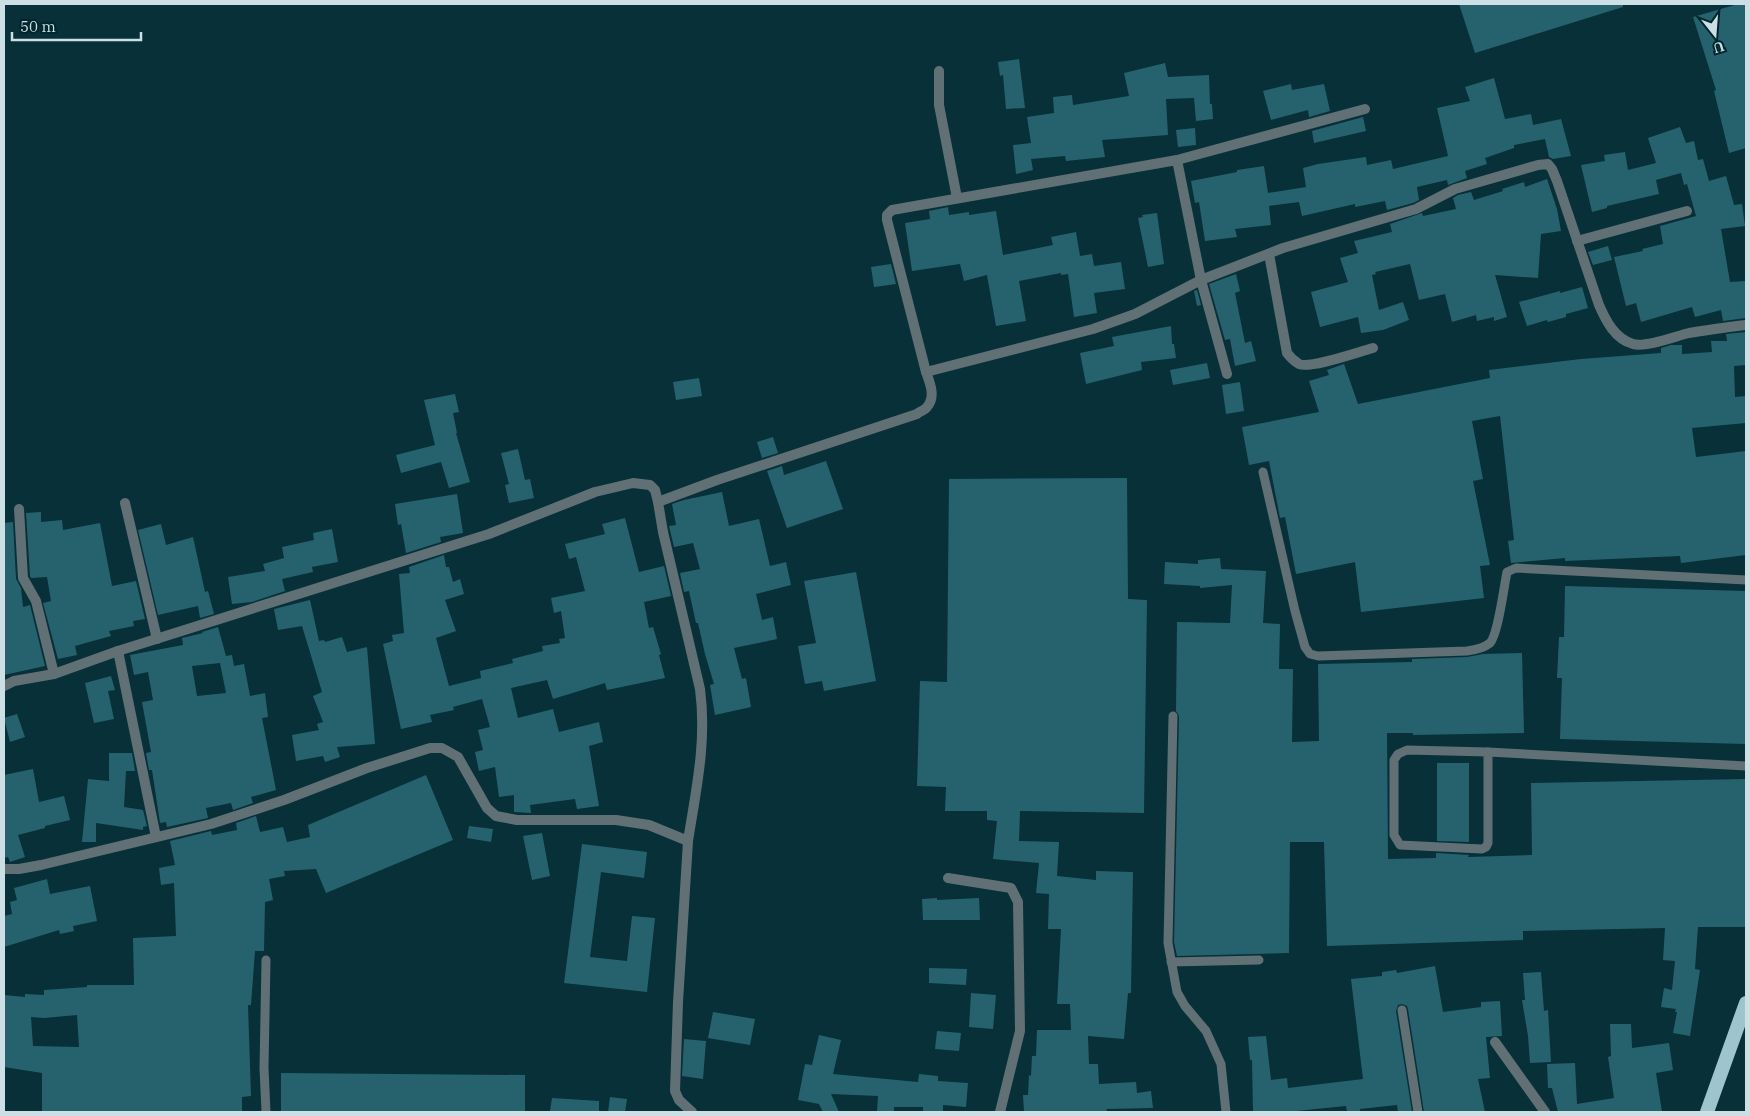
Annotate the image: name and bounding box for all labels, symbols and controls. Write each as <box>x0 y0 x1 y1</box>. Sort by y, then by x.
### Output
scale bar <box>12 10 141 42</box>
north arrow <box>1690 10 1740 60</box>
text: 50 m <box>20 17 56 36</box>
text: U <box>1711 37 1727 58</box>

